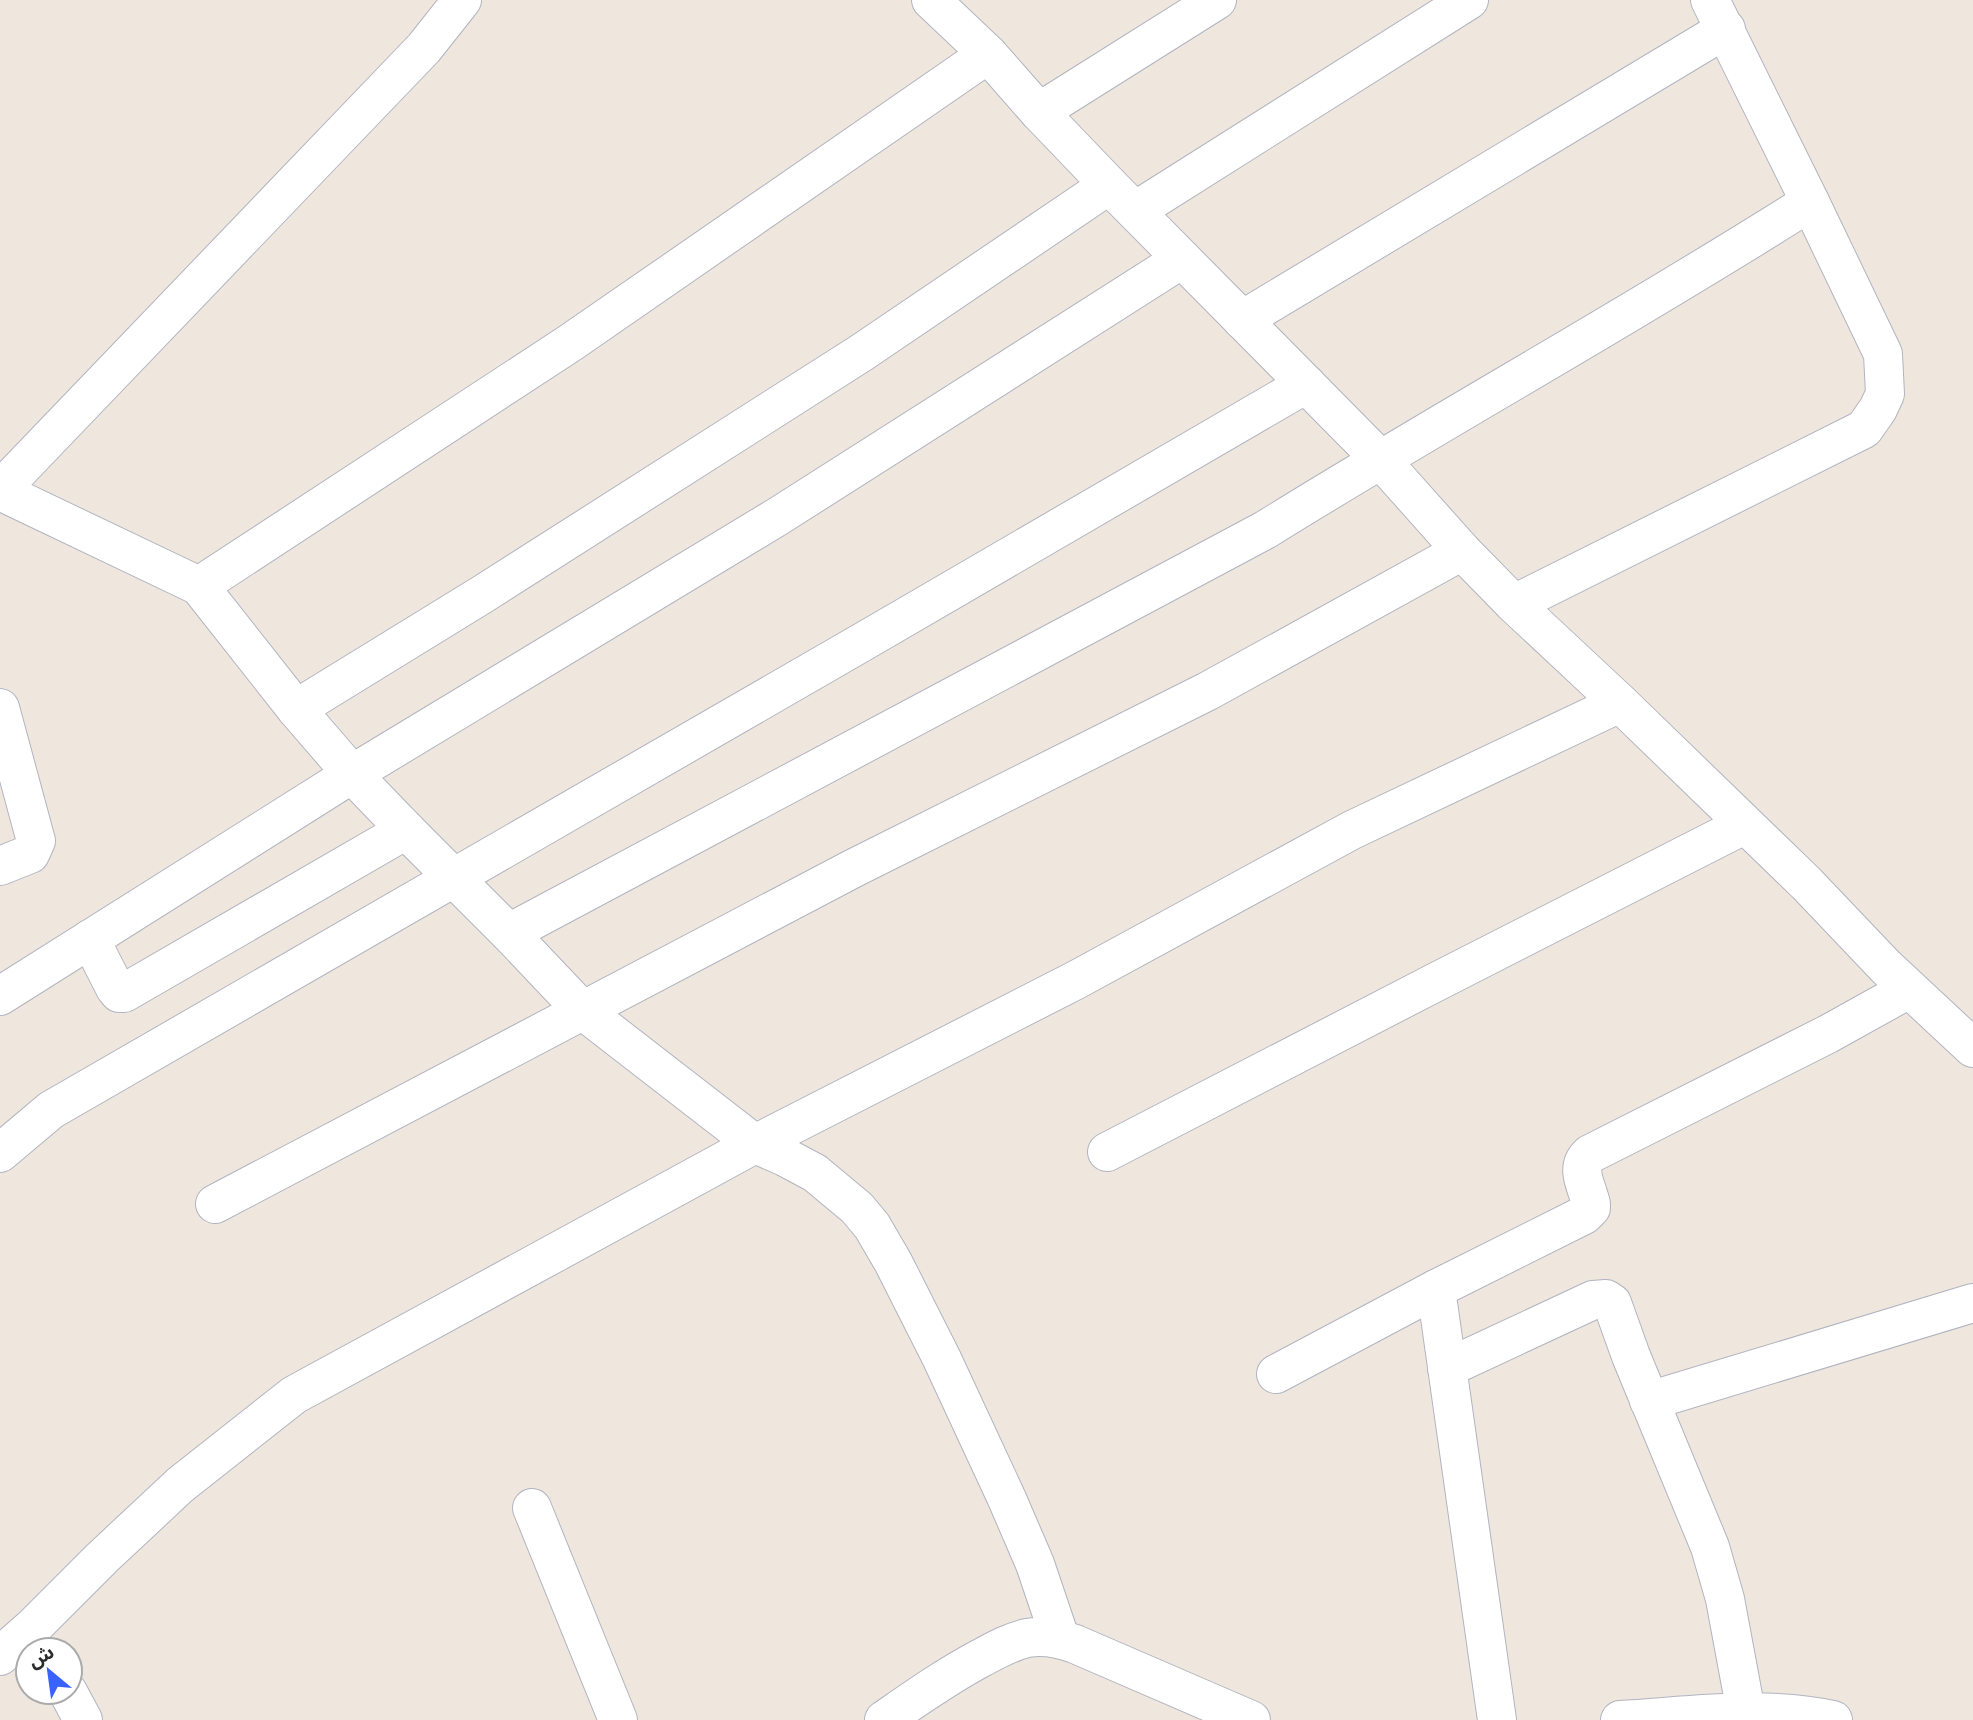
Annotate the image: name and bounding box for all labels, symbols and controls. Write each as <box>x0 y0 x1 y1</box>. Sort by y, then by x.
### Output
north arrow <box>14 1636 84 1706</box>
text: ش <box>23 1638 59 1675</box>

